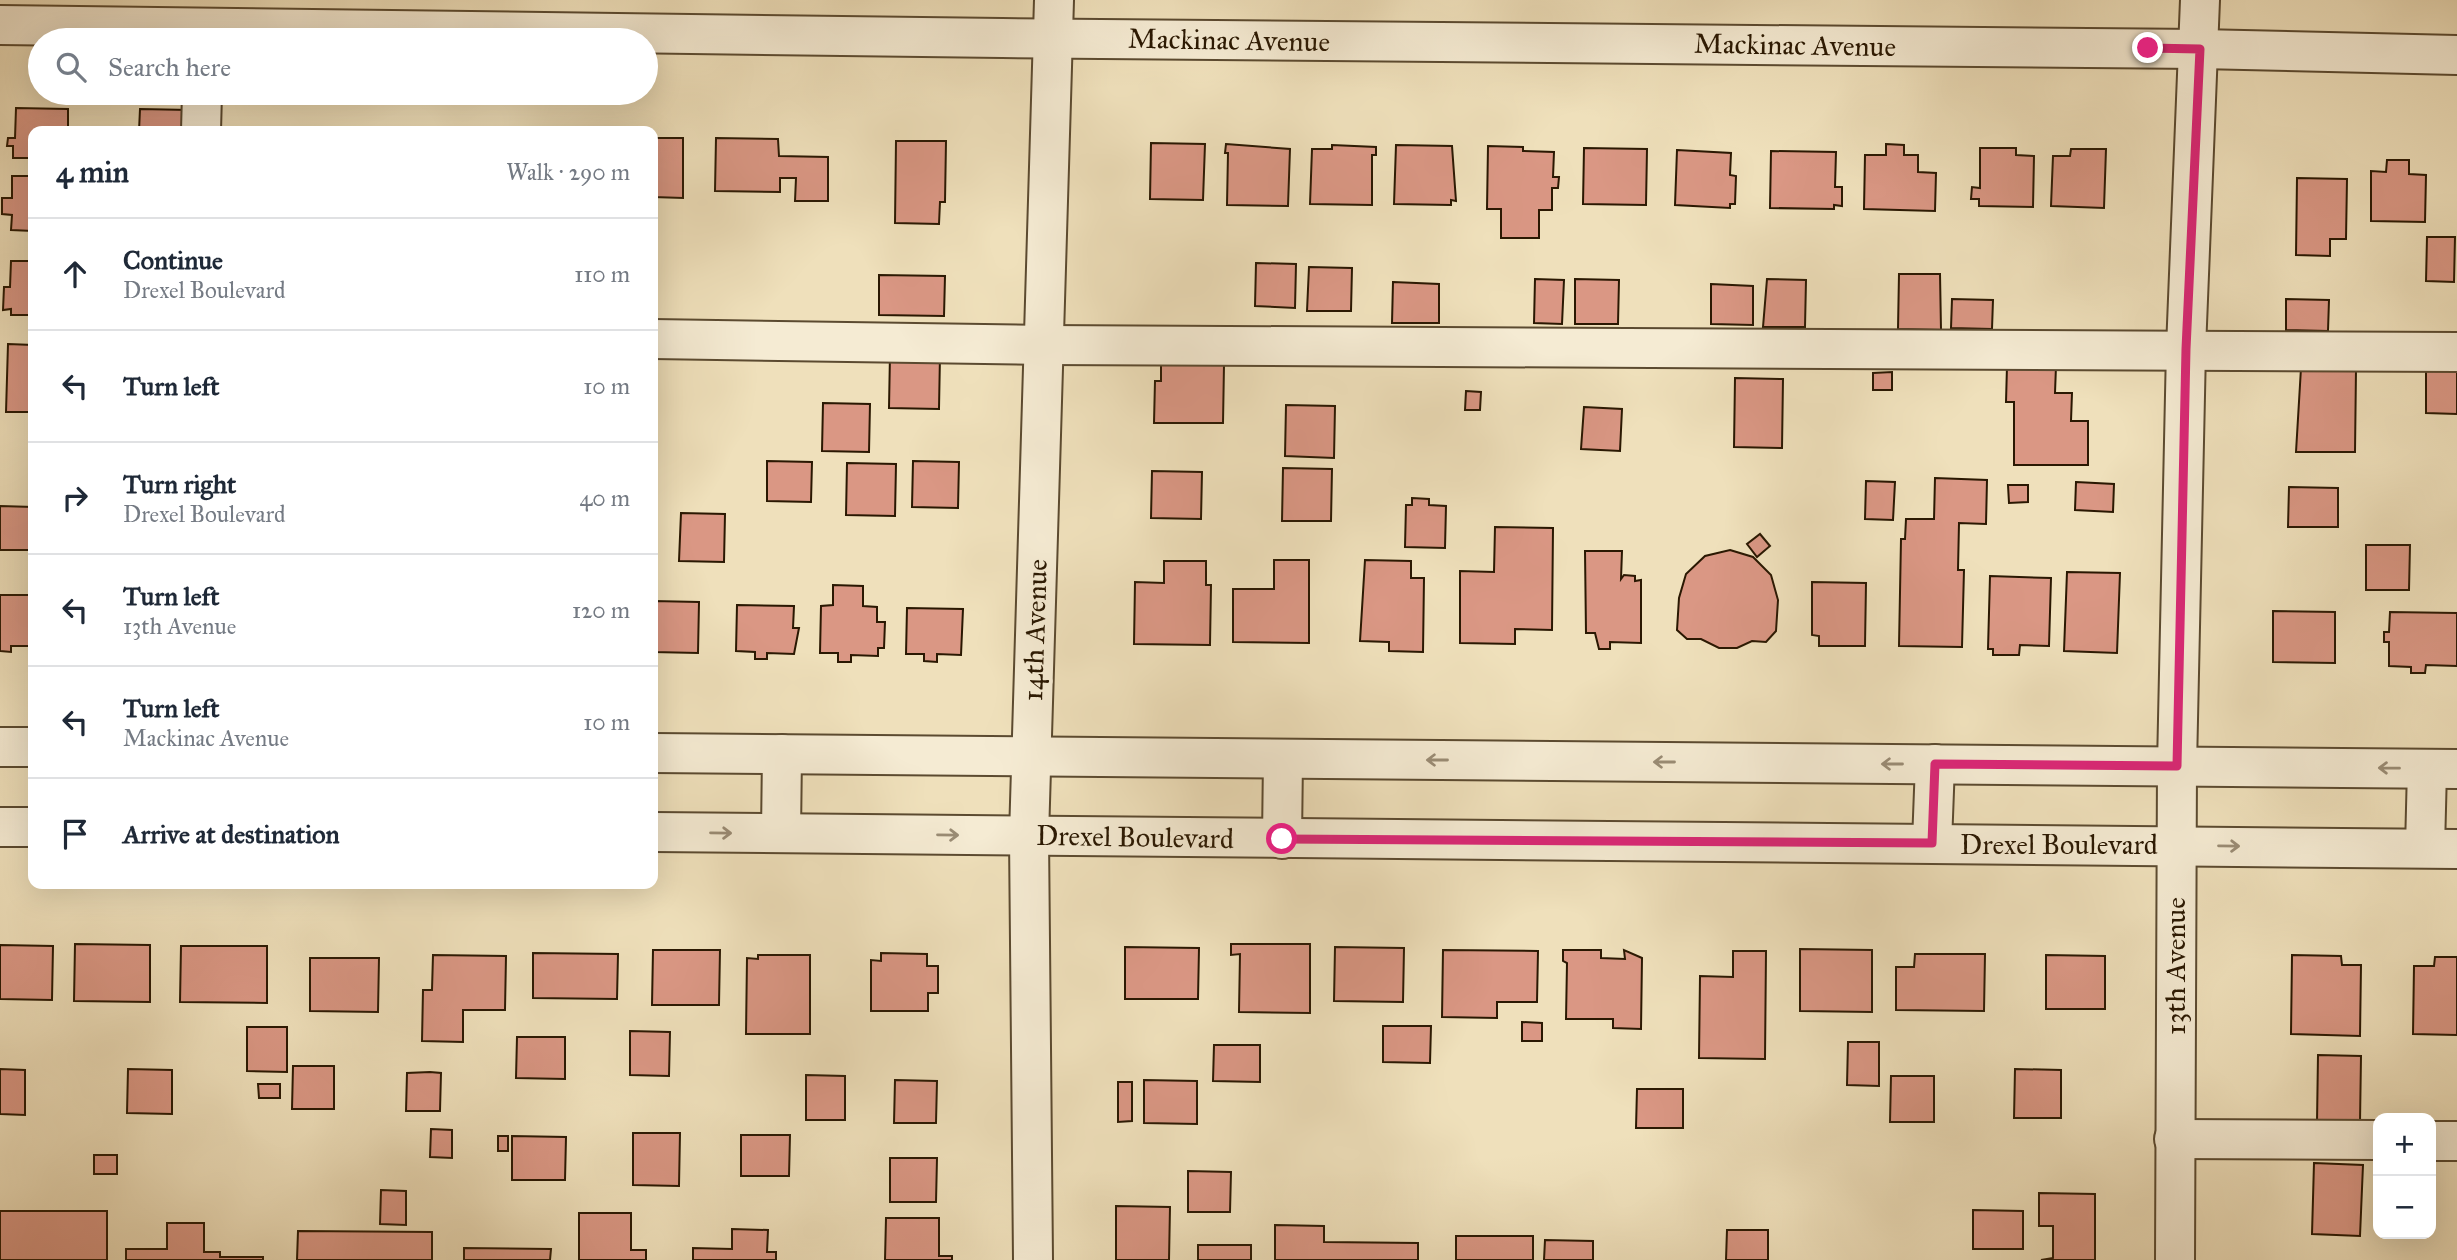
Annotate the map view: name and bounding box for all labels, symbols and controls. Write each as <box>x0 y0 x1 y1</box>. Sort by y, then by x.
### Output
street label: Mackinac Avenue <box>1128 21 1330 59</box>
street label: Mackinac Avenue <box>1694 26 1896 64</box>
search box <box>28 28 658 105</box>
route end <box>2132 32 2163 63</box>
icon: search <box>52 48 90 86</box>
text: Search here <box>108 51 231 83</box>
text: 4 min <box>56 154 129 190</box>
text: Walk · 290 m <box>506 158 630 186</box>
text: Continue <box>123 244 223 276</box>
icon: ahead <box>56 255 94 293</box>
text: 110 m <box>574 260 630 288</box>
text: Drexel Boulevard <box>123 276 285 304</box>
icon: left <box>56 367 94 405</box>
text: Turn left <box>123 370 219 402</box>
text: 10 m <box>583 372 630 400</box>
text: Turn right <box>123 468 236 500</box>
icon: right <box>56 479 94 517</box>
text: 40 m <box>580 484 630 512</box>
text: Drexel Boulevard <box>123 500 285 528</box>
street label: 14th Avenue <box>1015 558 1055 702</box>
text: Turn left <box>123 580 219 612</box>
icon: left <box>56 591 94 629</box>
text: 120 m <box>572 596 630 624</box>
text: 13th Avenue <box>123 612 236 640</box>
text: Turn left <box>123 692 219 724</box>
icon: left <box>56 703 94 741</box>
text: 10 m <box>583 708 630 736</box>
text: Mackinac Avenue <box>123 724 289 752</box>
one-way arrow <box>1426 754 1449 767</box>
one-way arrow <box>1653 755 1676 769</box>
one-way arrow <box>1881 757 1904 771</box>
one-way arrow <box>2378 761 2401 775</box>
icon: arrive <box>56 815 94 853</box>
text: Arrive at destination <box>123 818 340 850</box>
street label: Drexel Boulevard <box>1036 818 1234 856</box>
route start <box>1266 823 1297 854</box>
one-way arrow <box>709 826 732 840</box>
street label: Drexel Boulevard <box>1960 827 2158 862</box>
one-way arrow <box>937 828 960 842</box>
one-way arrow <box>2218 839 2241 853</box>
street label: 13th Avenue <box>2158 897 2193 1035</box>
map controls <box>2373 1113 2436 1239</box>
button: + <box>2373 1113 2436 1176</box>
button: − <box>2373 1176 2436 1239</box>

